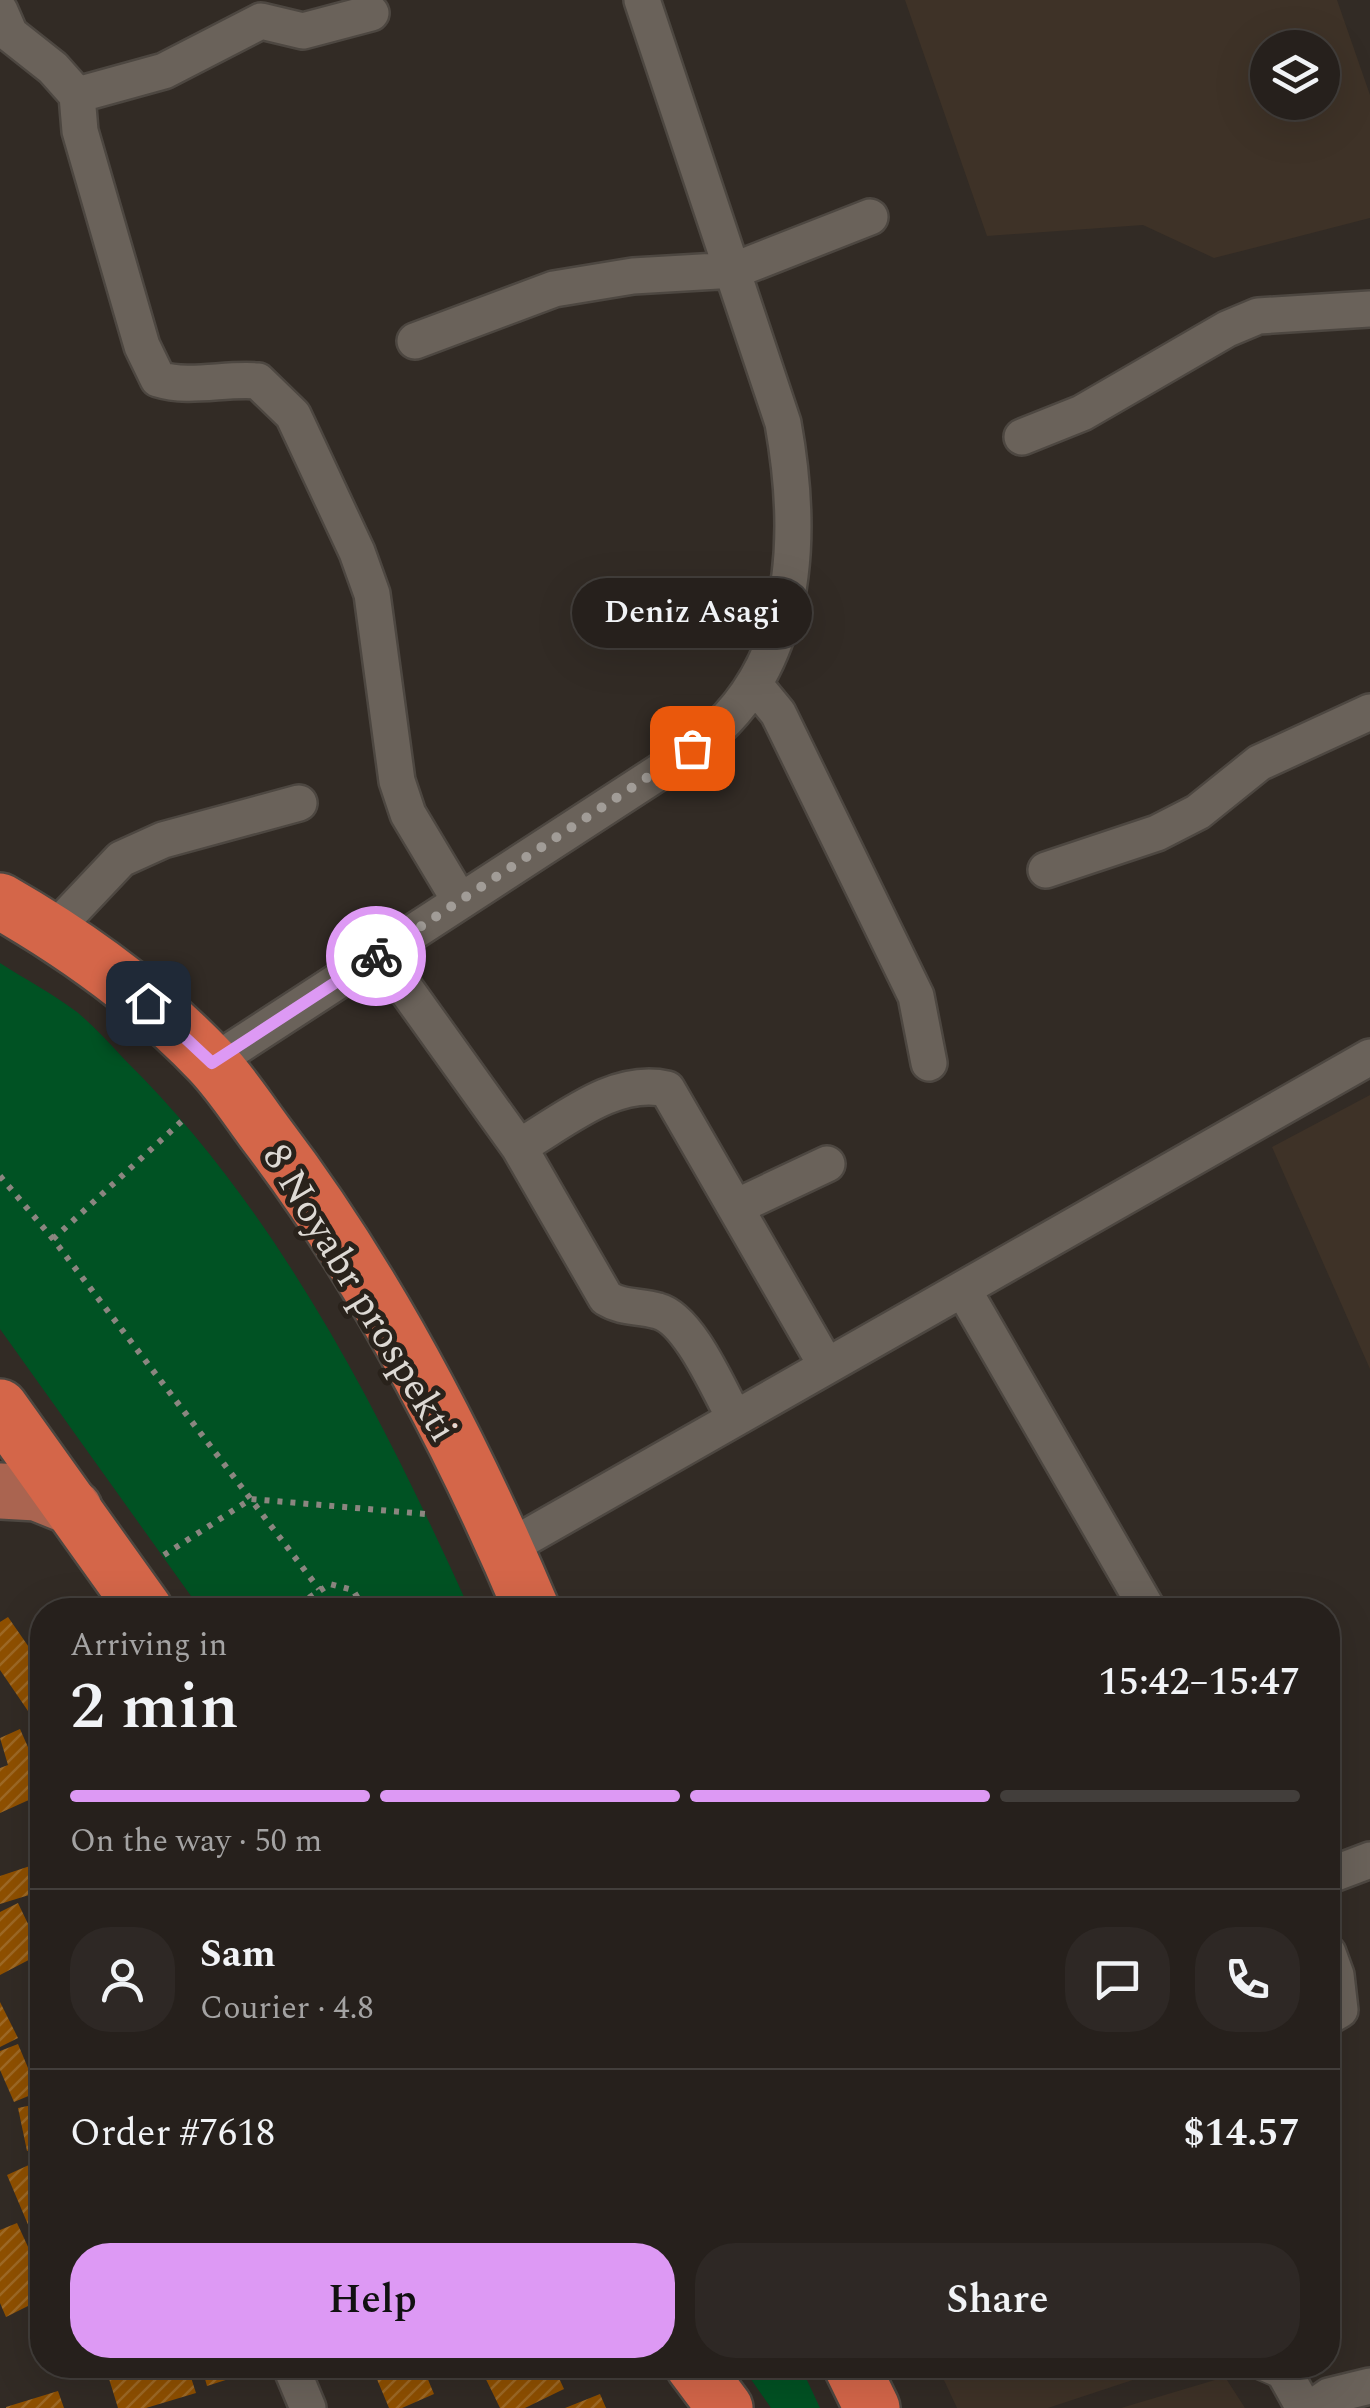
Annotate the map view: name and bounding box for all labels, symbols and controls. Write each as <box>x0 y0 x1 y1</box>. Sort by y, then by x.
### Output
map controls <box>1250 30 1340 120</box>
button: layers <box>1250 30 1340 120</box>
callout: Deniz Asagi <box>572 578 812 648</box>
text: Deniz Asagi <box>604 588 780 637</box>
pin <box>650 706 735 791</box>
icon: bag <box>665 721 720 776</box>
courier <box>326 906 426 1006</box>
icon: bike <box>349 929 404 984</box>
pin <box>106 961 191 1046</box>
icon: home <box>121 976 176 1031</box>
street label: 8 Noyabr prospekti <box>246 1133 472 1454</box>
text: Arriving in <box>70 1621 227 1670</box>
text: 15:42–15:47 <box>1098 1654 1300 1712</box>
text: 2 min <box>70 1658 239 1757</box>
text: On the way · 50 m <box>70 1817 322 1866</box>
text: Sam <box>200 1926 276 1984</box>
button: person <box>70 1927 175 2032</box>
button: chat <box>1065 1927 1170 2032</box>
button: phone <box>1195 1927 1300 2032</box>
text: Courier · 4.8 <box>200 1984 373 2033</box>
text: Order #7618 <box>70 2105 275 2163</box>
text: $14.57 <box>1183 2105 1300 2163</box>
button: Help <box>70 2243 675 2358</box>
button: Share <box>695 2243 1300 2358</box>

